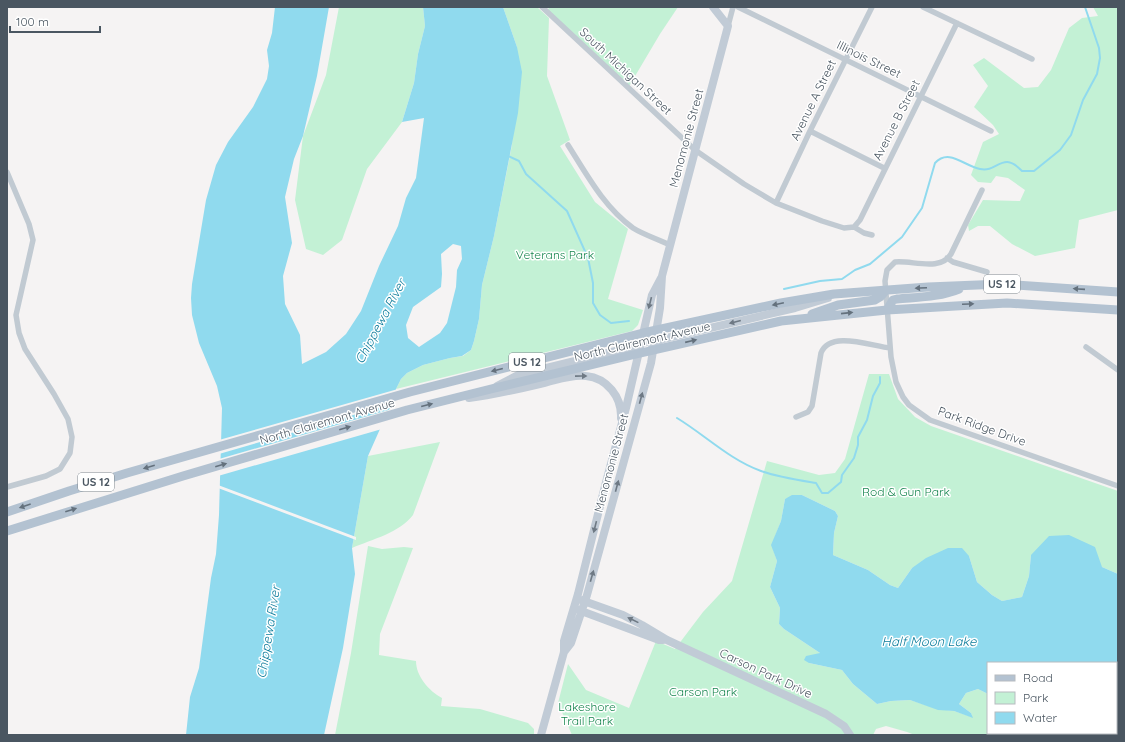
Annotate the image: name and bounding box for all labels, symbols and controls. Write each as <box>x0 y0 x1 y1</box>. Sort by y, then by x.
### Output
scale bar <box>10 8 100 34</box>
text: 100 m <box>16 14 49 29</box>
street label: South Michigan Street <box>577 24 675 118</box>
street label: Illinois Street <box>834 37 904 81</box>
street label: Avenue A Street <box>787 57 839 143</box>
street label: Avenue B Street <box>869 77 923 163</box>
street label: Menomonie Street <box>666 87 706 189</box>
park label: Veterans Park <box>516 247 594 262</box>
water label: Chippewa River <box>351 274 410 366</box>
road number: US 12 <box>984 275 1020 293</box>
one-way arrow <box>915 284 927 291</box>
one-way arrow <box>1073 286 1085 293</box>
one-way arrow <box>647 298 653 310</box>
one-way arrow <box>771 301 784 307</box>
one-way arrow <box>962 301 974 308</box>
one-way arrow <box>840 310 853 317</box>
street label: North Clairemont Avenue <box>572 318 712 364</box>
one-way arrow <box>728 319 741 325</box>
one-way arrow <box>685 338 697 344</box>
road number: US 12 <box>509 353 545 371</box>
one-way arrow <box>491 367 503 373</box>
one-way arrow <box>575 373 588 379</box>
one-way arrow <box>638 392 644 404</box>
street label: North Clairemont Avenue <box>258 394 396 447</box>
one-way arrow <box>421 402 433 408</box>
street label: Park Ridge Drive <box>936 403 1028 449</box>
street label: Menomonie Street <box>591 412 631 514</box>
one-way arrow <box>340 425 352 431</box>
one-way arrow <box>215 462 227 468</box>
one-way arrow <box>143 464 155 470</box>
road number: US 12 <box>78 473 114 491</box>
one-way arrow <box>614 480 620 492</box>
park label: Rod & Gun Park <box>862 484 950 499</box>
one-way arrow <box>19 503 31 509</box>
one-way arrow <box>65 507 77 513</box>
one-way arrow <box>591 521 597 534</box>
one-way arrow <box>589 570 595 582</box>
water label: Chippewa River <box>253 583 284 680</box>
one-way arrow <box>628 617 639 623</box>
water label: Half Moon Lake <box>882 633 977 649</box>
street label: Carson Park Drive <box>717 645 815 701</box>
legend <box>987 662 1117 734</box>
text: Road <box>1023 670 1053 685</box>
park label: Carson Park <box>669 684 737 699</box>
text: Park <box>1023 690 1048 705</box>
park label: Lakeshore Trail Park <box>558 699 616 728</box>
text: Water <box>1023 710 1058 725</box>

